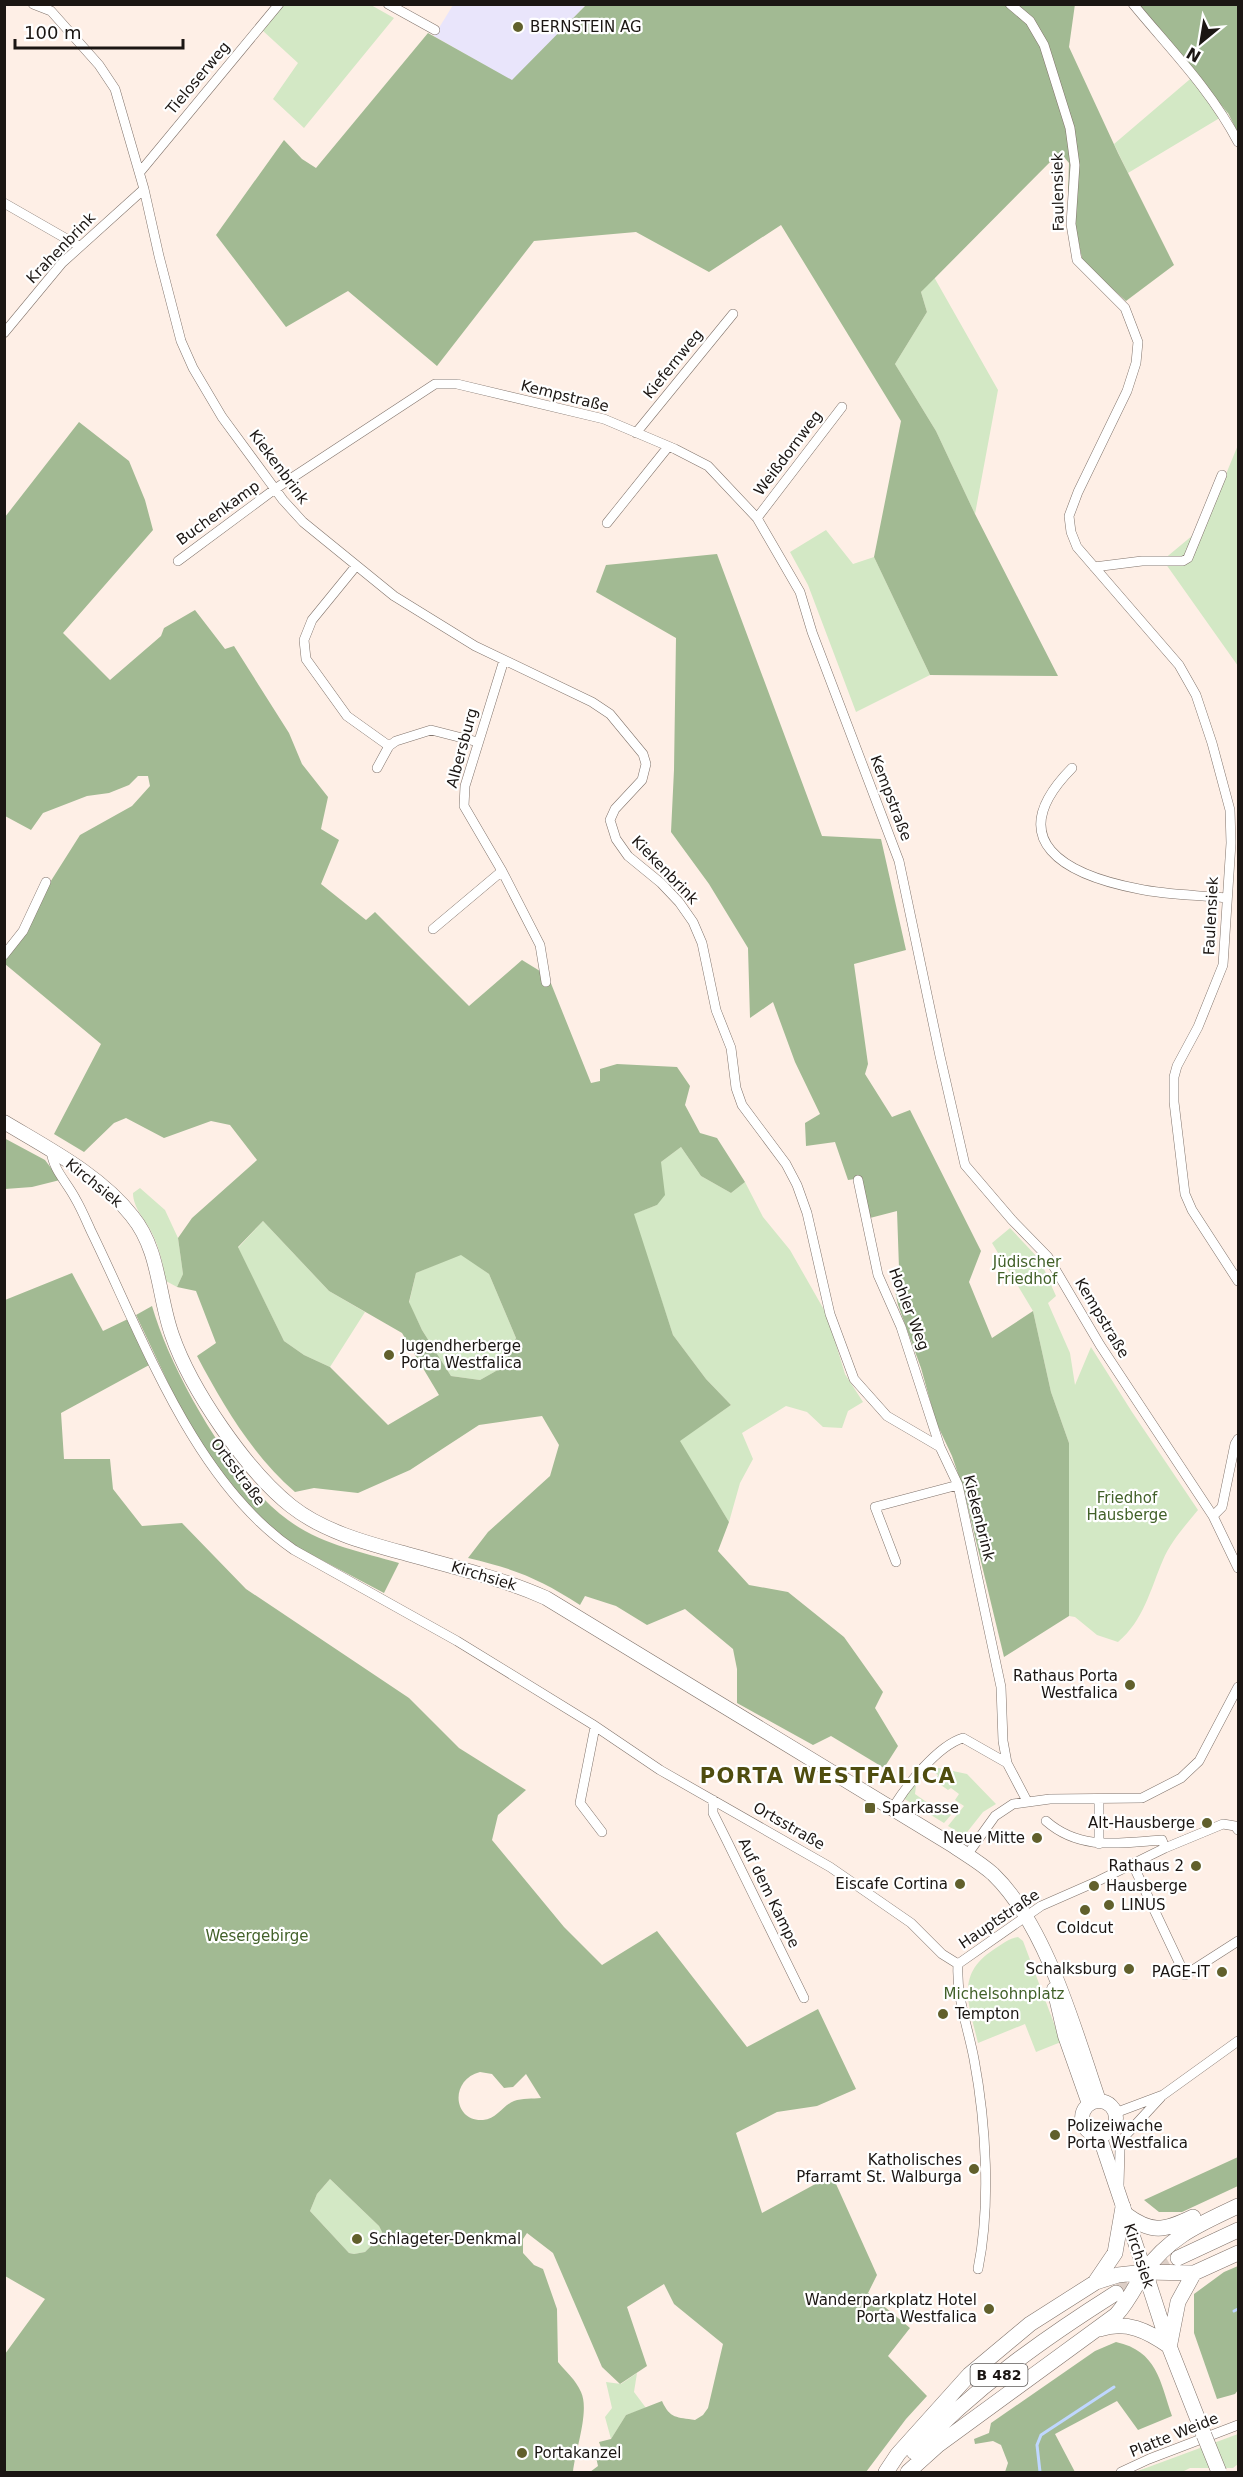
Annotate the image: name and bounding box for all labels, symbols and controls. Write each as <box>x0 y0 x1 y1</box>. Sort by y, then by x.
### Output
scale bar <box>15 12 183 50</box>
north arrow <box>1171 12 1231 72</box>
place label: BERNSTEIN AG <box>530 18 642 36</box>
marker: BERNSTEIN AG <box>511 20 525 34</box>
text: 100 m <box>24 22 82 43</box>
street label: Tieloserweg <box>162 38 234 119</box>
text: N <box>1183 43 1204 66</box>
street label: Faulensiek <box>1048 152 1068 232</box>
street label: Krahenbrink <box>23 209 99 287</box>
street label: Kiefernweg <box>640 326 706 402</box>
street label: Kempstraße <box>519 376 611 416</box>
street label: Weißdornweg <box>750 407 826 499</box>
street label: Kiekenbrink <box>245 426 313 508</box>
street label: Buchenkamp <box>173 477 263 549</box>
street label: Albersburg <box>443 706 481 790</box>
street label: Kempstraße <box>866 753 916 843</box>
street label: Kiekenbrink <box>628 832 702 908</box>
street label: Faulensiek <box>1200 876 1222 956</box>
street label: Kirchsiek <box>62 1155 126 1211</box>
park label: Jüdischer Friedhof <box>992 1253 1062 1288</box>
street label: Hohler Weg <box>885 1265 933 1353</box>
street label: Kempstraße <box>1071 1275 1133 1361</box>
place label: Jugendherberge Porta Westfalica <box>400 1337 522 1372</box>
marker: Jugendherberge Porta Westfalica <box>382 1348 396 1362</box>
street label: Ortsstraße <box>207 1435 269 1509</box>
street label: Kiekenbrink <box>960 1473 998 1563</box>
park label: Friedhof Hausberge <box>1086 1489 1168 1524</box>
street label: Kirchsiek <box>449 1558 519 1595</box>
place label: Rathaus Porta Westfalica <box>1013 1667 1118 1702</box>
marker: Rathaus Porta Westfalica <box>1123 1678 1137 1692</box>
district label: PORTA WESTFALICA <box>700 1764 956 1788</box>
street label: Ortsstraße <box>750 1798 828 1854</box>
place label: Sparkasse <box>882 1799 959 1817</box>
marker: Sparkasse <box>863 1801 877 1815</box>
place label: Alt-Hausberge <box>1088 1814 1195 1832</box>
marker: Alt-Hausberge <box>1200 1816 1214 1830</box>
place label: Neue Mitte <box>943 1829 1025 1847</box>
marker: Neue Mitte <box>1030 1831 1044 1845</box>
street label: Auf dem Kampe <box>735 1835 803 1951</box>
place label: Rathaus 2 <box>1109 1857 1184 1875</box>
marker: Rathaus 2 <box>1189 1859 1203 1873</box>
place label: Eiscafe Cortina <box>835 1875 948 1893</box>
marker: Eiscafe Cortina <box>953 1877 967 1891</box>
place label: Hausberge <box>1106 1877 1187 1895</box>
marker: Hausberge <box>1087 1879 1101 1893</box>
street label: Hauptstraße <box>955 1886 1043 1952</box>
place label: LINUS <box>1121 1896 1166 1914</box>
marker: LINUS <box>1102 1898 1116 1912</box>
marker: Coldcut <box>1078 1903 1092 1917</box>
place label: Coldcut <box>1057 1919 1114 1937</box>
park label: Wesergebirge <box>205 1927 309 1945</box>
place label: Schalksburg <box>1025 1960 1117 1978</box>
marker: Schalksburg <box>1122 1962 1136 1976</box>
place label: PAGE-IT <box>1152 1963 1211 1981</box>
marker: PAGE-IT <box>1215 1965 1229 1979</box>
park label: Michelsohnplatz <box>944 1985 1065 2003</box>
place label: Tempton <box>954 2005 1020 2023</box>
marker: Tempton <box>936 2007 950 2021</box>
place label: Polizeiwache Porta Westfalica <box>1067 2117 1188 2152</box>
marker: Polizeiwache Porta Westfalica <box>1048 2128 1062 2142</box>
place label: Katholisches Pfarramt St. Walburga <box>796 2151 962 2186</box>
marker: Katholisches Pfarramt St. Walburga <box>967 2162 981 2176</box>
street label: Kirchsiek <box>1120 2221 1158 2291</box>
place label: Schlageter-Denkmal <box>369 2230 521 2248</box>
marker: Schlageter-Denkmal <box>350 2232 364 2246</box>
place label: Wanderparkplatz Hotel Porta Westfalica <box>805 2291 977 2326</box>
marker: Wanderparkplatz Hotel Porta Westfalica <box>982 2302 996 2316</box>
road number: B 482 <box>970 2364 1028 2386</box>
street label: Platte Weide <box>1127 2409 1221 2461</box>
place label: Portakanzel <box>534 2444 621 2462</box>
marker: Portakanzel <box>515 2446 529 2460</box>

